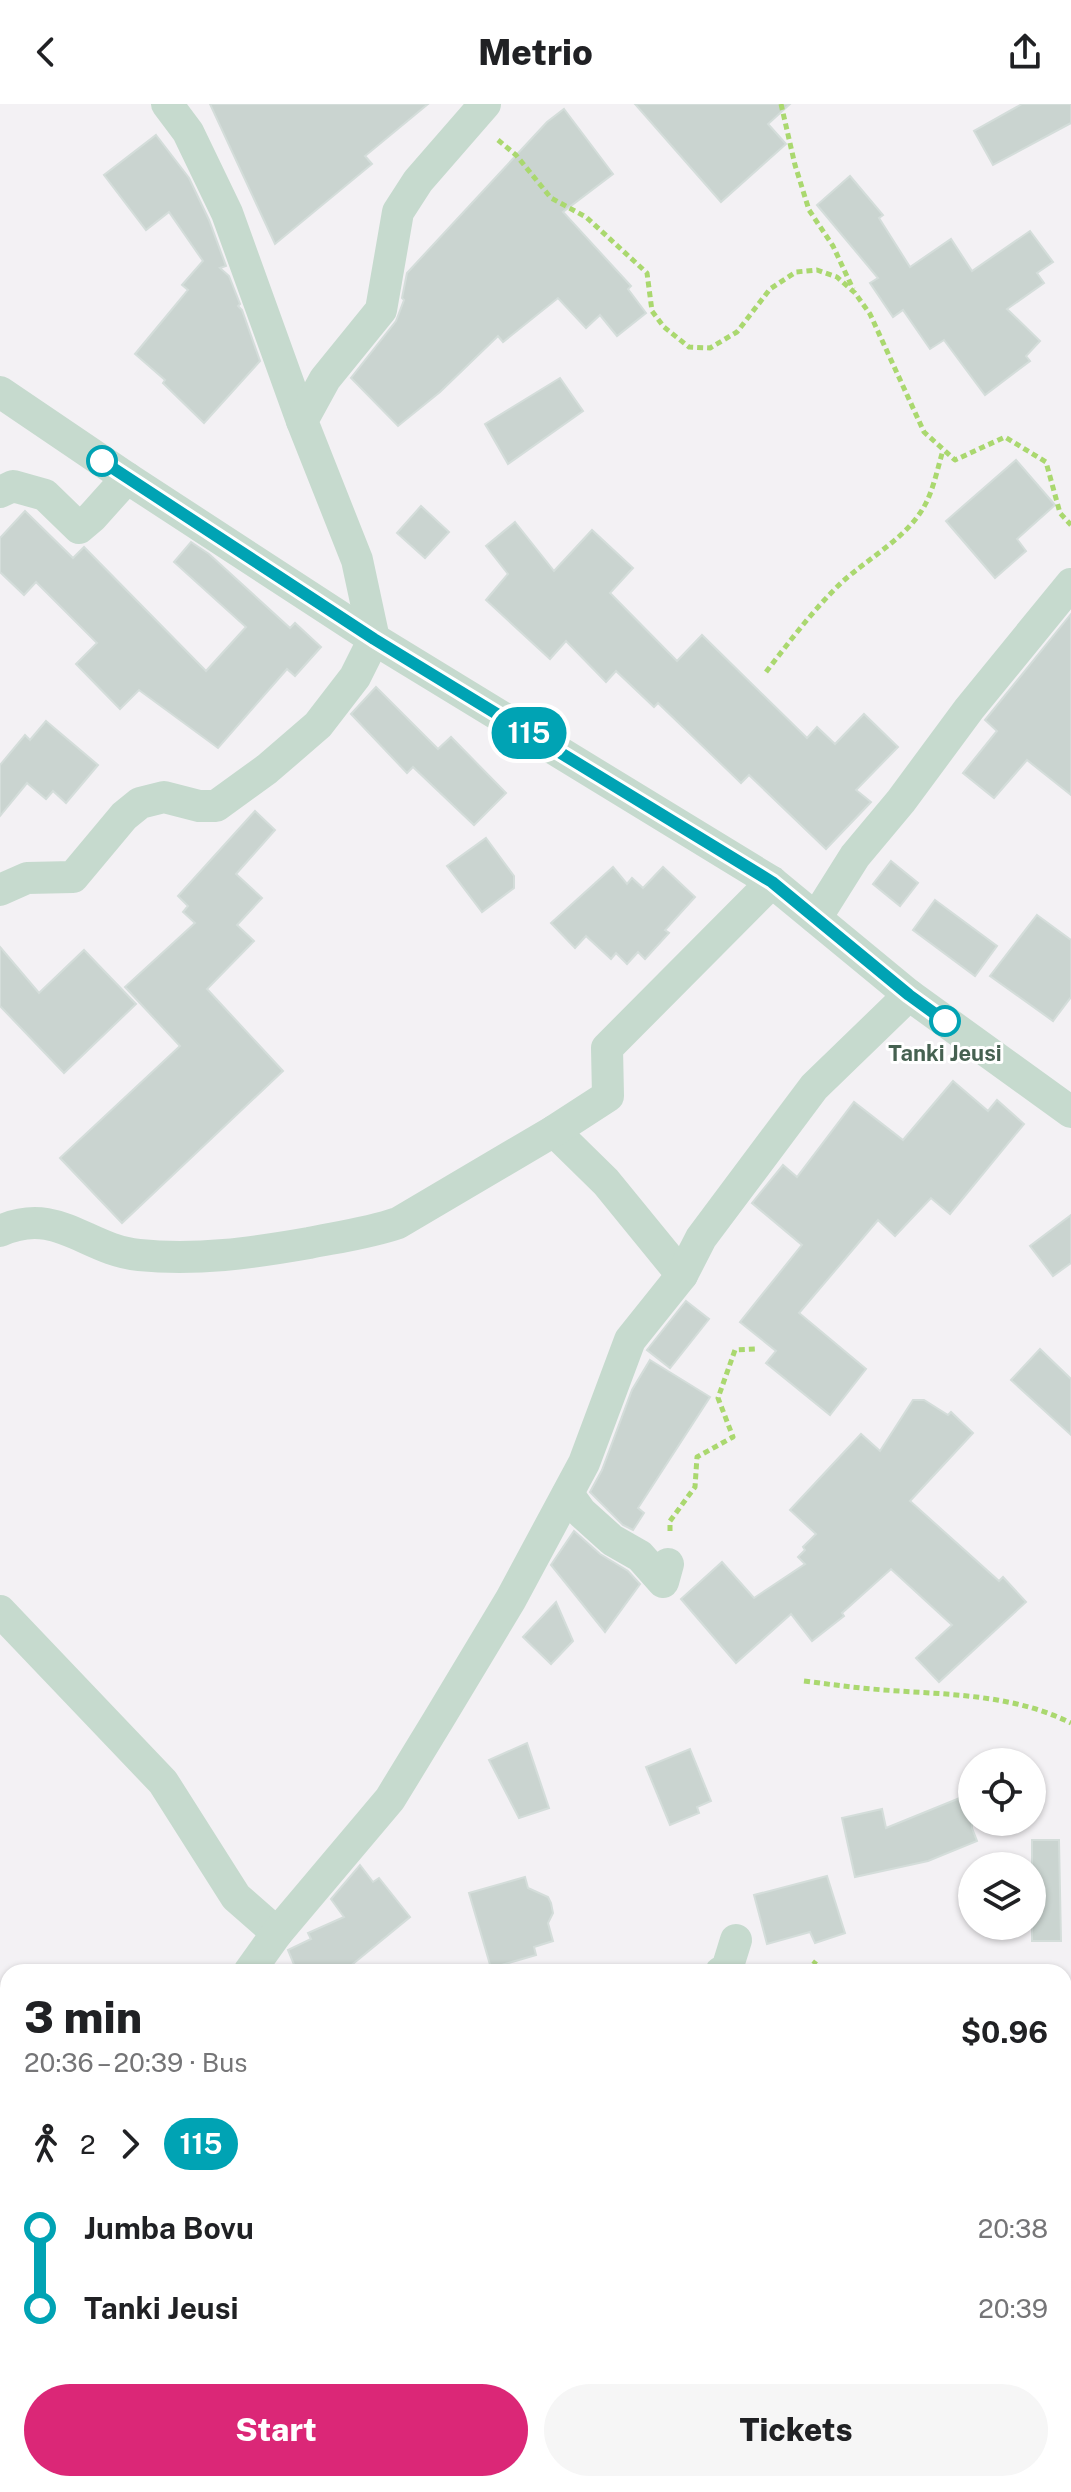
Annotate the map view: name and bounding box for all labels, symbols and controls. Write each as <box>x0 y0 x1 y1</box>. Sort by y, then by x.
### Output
icon: back <box>24 30 68 74</box>
icon: share <box>1003 30 1047 74</box>
text: Metrio <box>478 31 593 73</box>
unlabelled marker <box>87 446 117 476</box>
line badge: 115 <box>483 707 575 759</box>
text: 115 <box>508 716 550 749</box>
marker: Tanki Jeusi <box>930 1006 960 1036</box>
place label: Tanki Jeusi <box>888 1040 1002 1066</box>
map controls <box>958 1748 1046 1940</box>
button: locate <box>958 1748 1046 1836</box>
button: layers <box>958 1852 1046 1940</box>
text: 3 min <box>24 1991 142 2043</box>
text: $0.96 <box>961 2014 1048 2050</box>
text: 20:36 – 20:39 · Bus <box>24 2047 247 2078</box>
icon: walk <box>24 2122 68 2166</box>
icon: forward <box>108 2122 152 2166</box>
text: 115 <box>180 2127 222 2160</box>
text: 2 <box>80 2129 96 2160</box>
text: Jumba Bovu <box>84 2210 254 2246</box>
text: 20:38 <box>978 2213 1048 2244</box>
text: Tanki Jeusi <box>84 2290 239 2326</box>
text: 20:39 <box>978 2293 1048 2324</box>
button: Start <box>24 2384 528 2476</box>
button: Tickets <box>544 2384 1048 2476</box>

